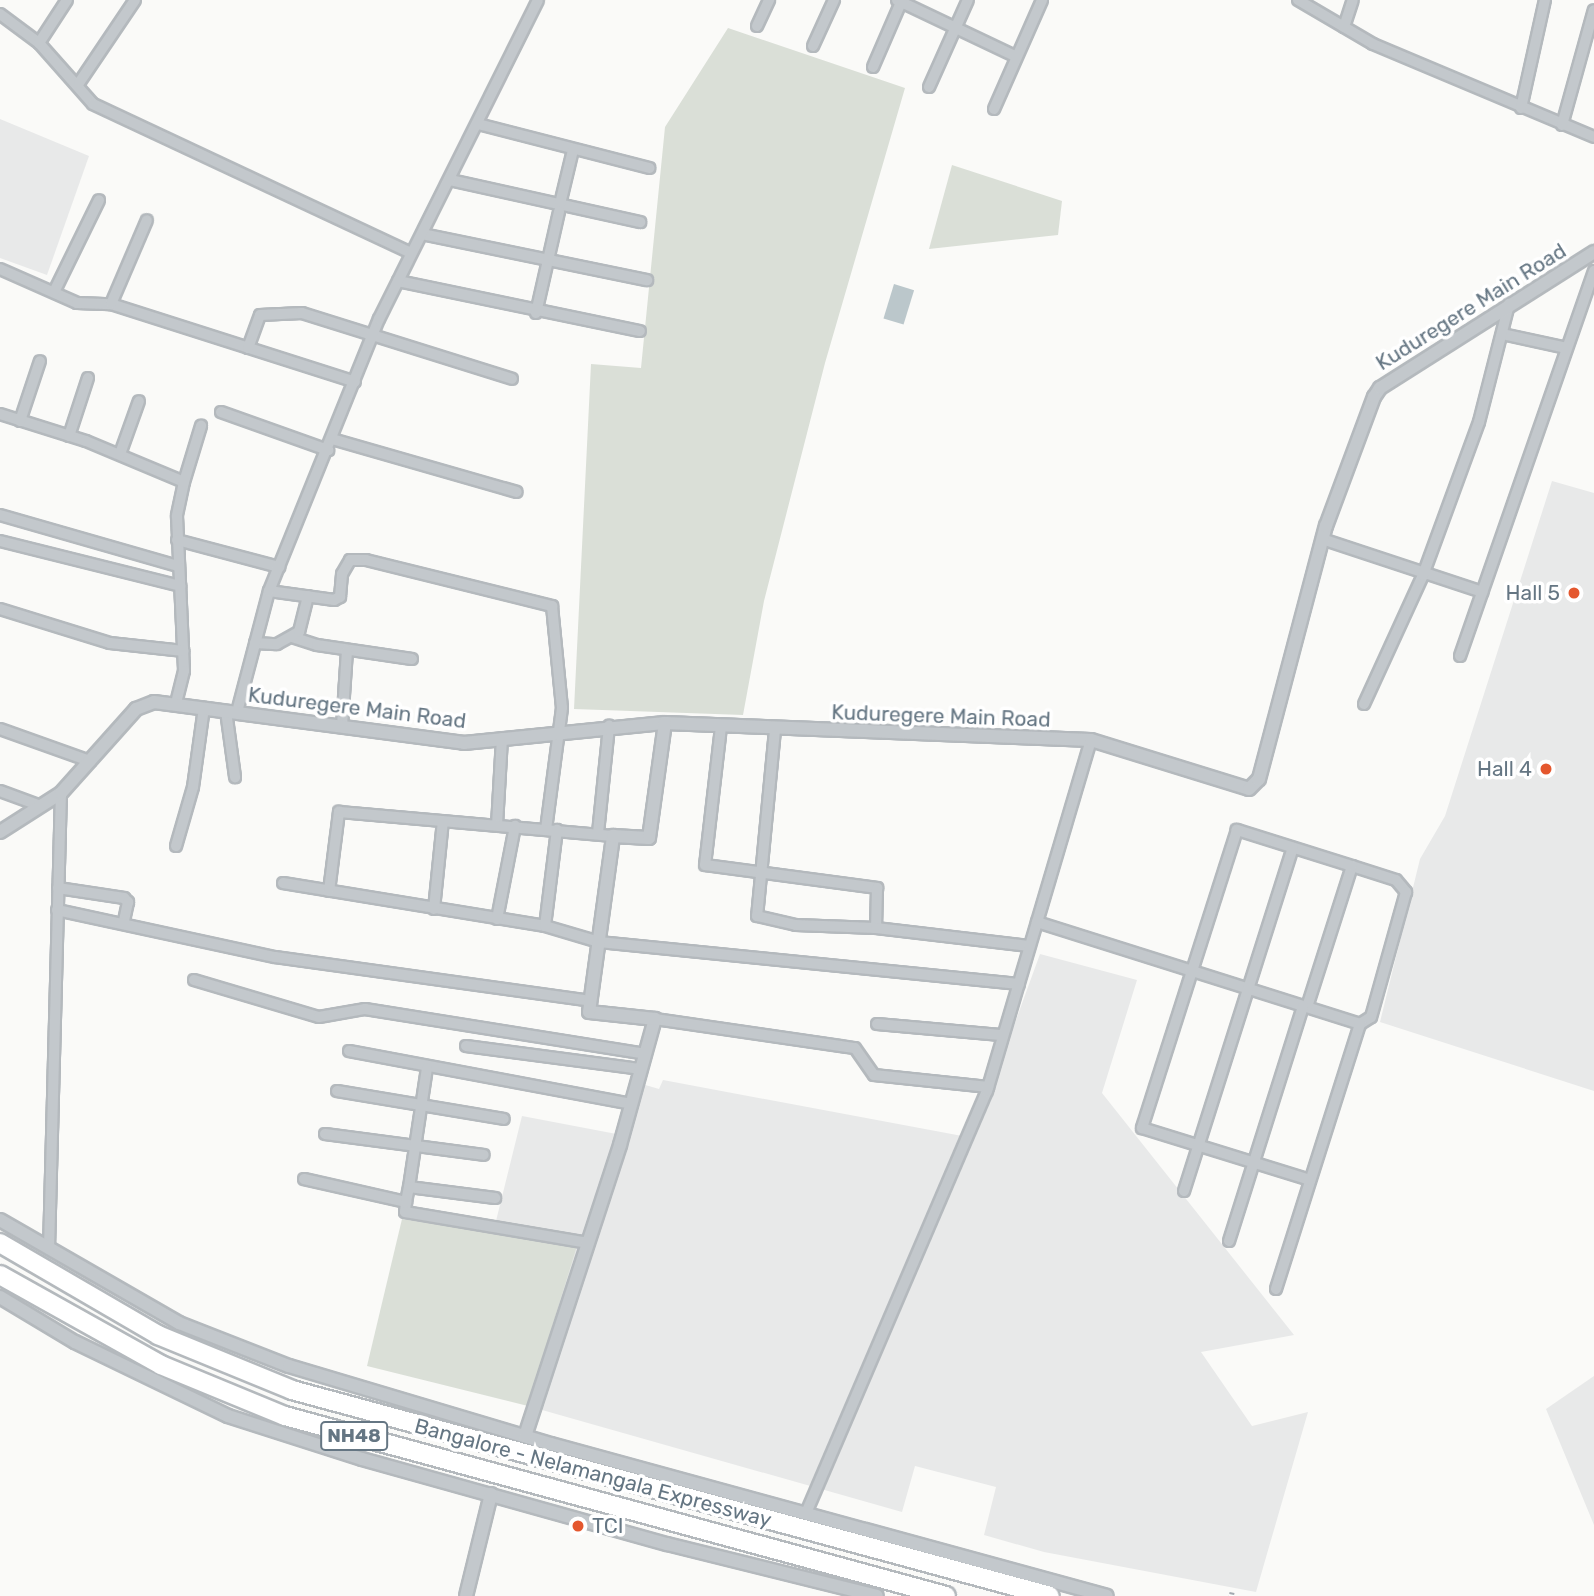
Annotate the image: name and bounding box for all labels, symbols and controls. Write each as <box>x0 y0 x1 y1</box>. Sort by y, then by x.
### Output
street label: Kuduregere Main Road <box>1371 238 1571 376</box>
place label: Hall 5 <box>1506 580 1560 606</box>
marker: Hall 5 <box>1566 585 1582 601</box>
street label: Kuduregere Main Road <box>247 682 467 734</box>
street label: Kuduregere Main Road <box>831 700 1051 732</box>
place label: Hall 4 <box>1477 756 1532 782</box>
marker: Hall 4 <box>1538 761 1554 777</box>
street label: Bangalore - Nelamangala Expressway <box>412 1413 774 1533</box>
road number: NH48 <box>319 1420 389 1452</box>
place label: TCI <box>592 1513 624 1539</box>
marker: TCI <box>570 1518 586 1534</box>

